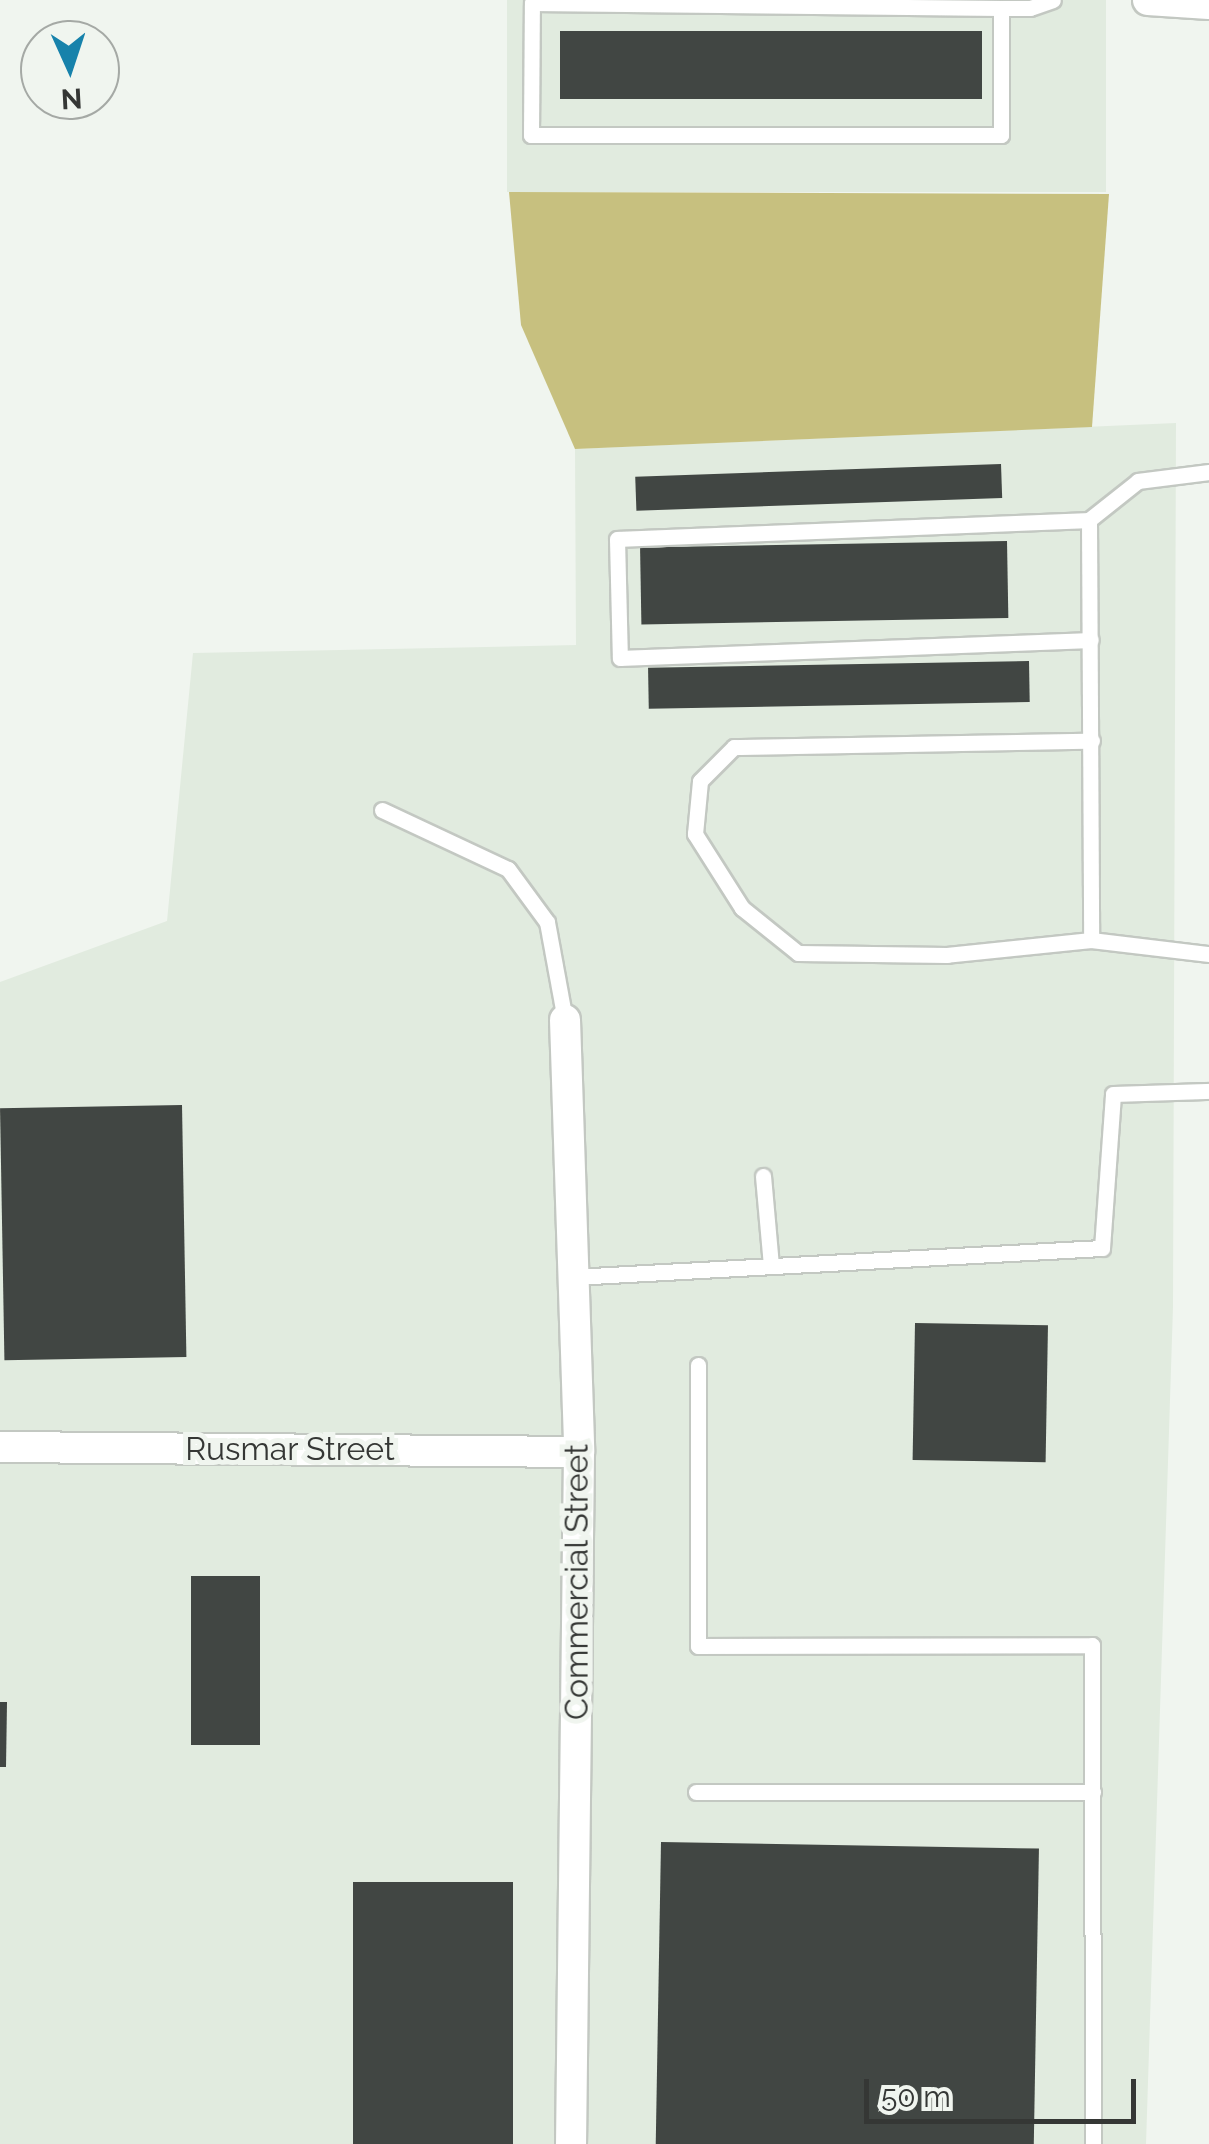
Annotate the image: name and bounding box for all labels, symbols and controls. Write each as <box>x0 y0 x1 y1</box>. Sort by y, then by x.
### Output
north arrow <box>20 20 120 120</box>
text: N <box>60 81 83 115</box>
street label: Rusmar Street <box>185 1430 395 1468</box>
street label: Commercial Street <box>558 1444 596 1720</box>
scale bar <box>869 2059 1142 2121</box>
text: 50 m <box>881 2079 951 2114</box>

